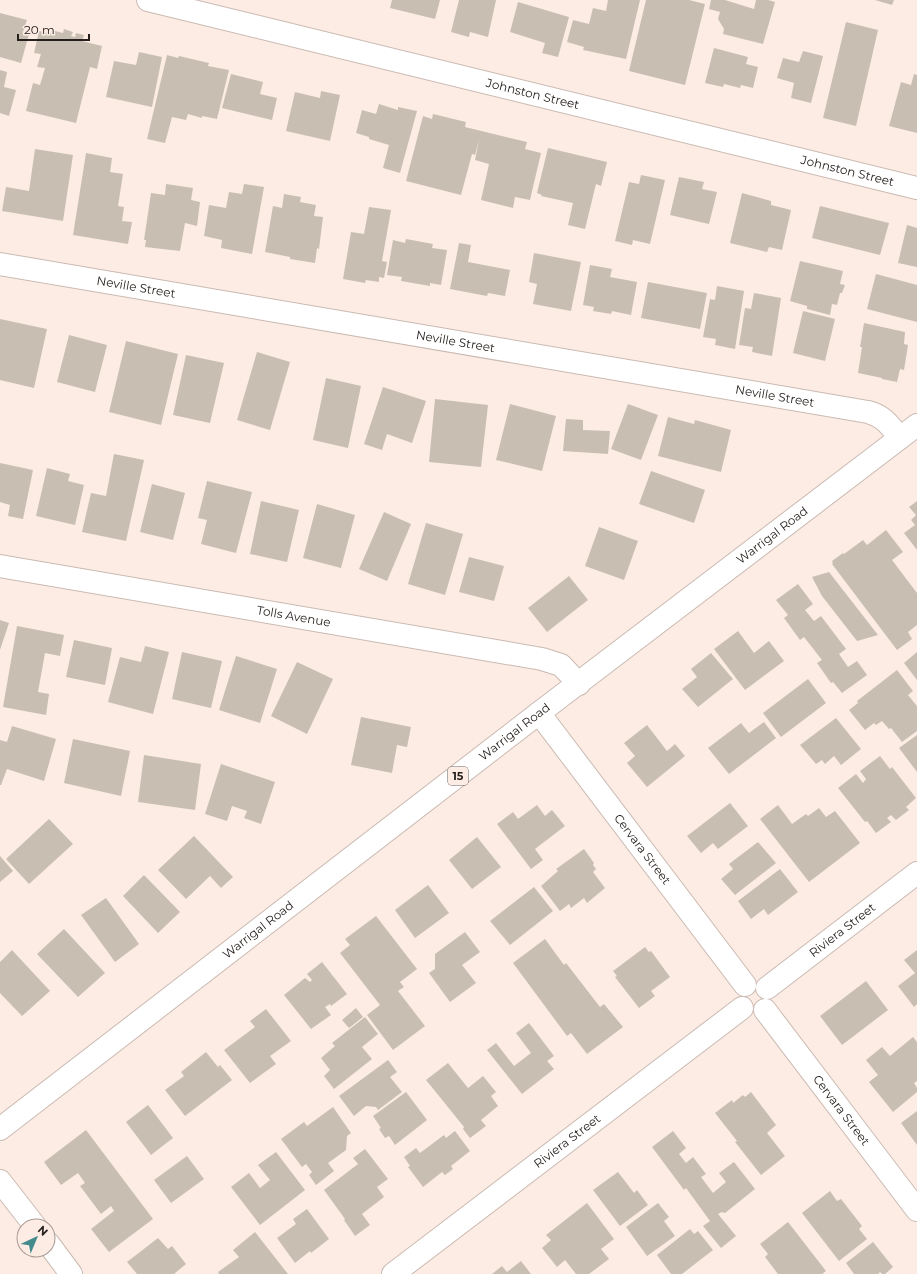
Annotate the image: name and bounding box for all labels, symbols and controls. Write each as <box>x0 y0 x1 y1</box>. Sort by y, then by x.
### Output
scale bar <box>18 16 89 42</box>
text: 20 m <box>24 22 55 37</box>
street label: Johnston Street <box>484 75 581 112</box>
street label: Johnston Street <box>798 152 896 189</box>
street label: Neville Street <box>96 273 177 301</box>
street label: Neville Street <box>415 327 496 355</box>
street label: Neville Street <box>734 382 816 410</box>
street label: Warrigal Road <box>733 503 810 567</box>
street label: Tolls Avenue <box>256 602 332 630</box>
street label: Warrigal Road <box>476 699 553 764</box>
road number: 15 <box>448 767 468 785</box>
street label: Cervara Street <box>611 811 674 887</box>
street label: Warrigal Road <box>219 897 296 962</box>
street label: Riviera Street <box>806 899 878 960</box>
street label: Cervara Street <box>810 1072 873 1148</box>
street label: Riviera Street <box>531 1111 603 1171</box>
north arrow <box>16 1218 56 1258</box>
text: N <box>35 1223 51 1239</box>

